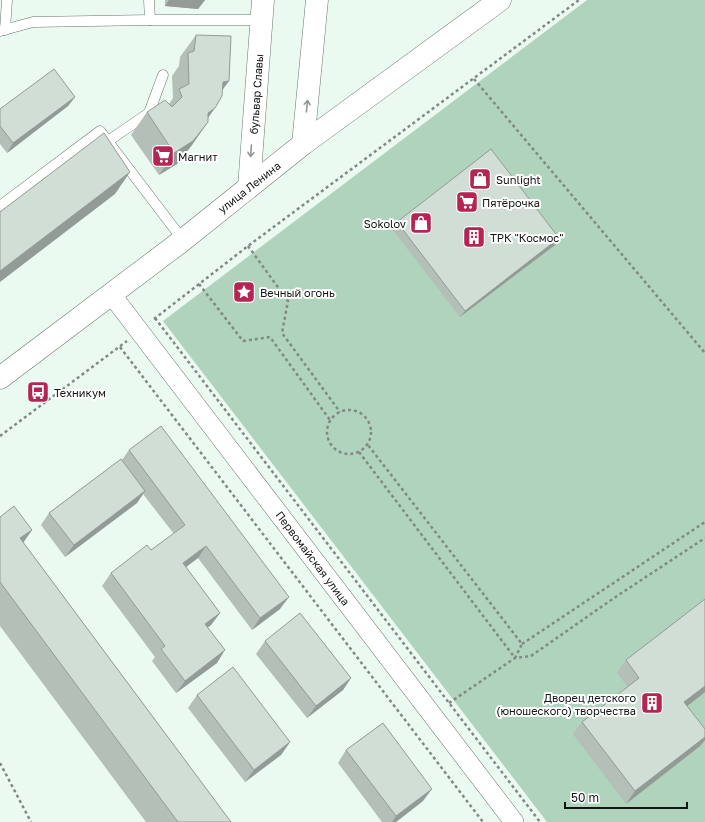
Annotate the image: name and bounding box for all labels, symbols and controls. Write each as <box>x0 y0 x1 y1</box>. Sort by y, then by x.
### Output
street label: бульвар Славы <box>247 53 265 135</box>
one-way arrow <box>304 100 311 113</box>
supermarket icon: Магнит <box>150 143 176 169</box>
one-way arrow <box>248 144 255 157</box>
place label: Магнит <box>178 150 218 163</box>
street label: улица Ленина <box>215 159 283 215</box>
shop icon: Sunlight <box>467 166 493 192</box>
place label: Sunlight <box>496 173 541 186</box>
supermarket icon: Пятёрочка <box>454 189 480 215</box>
place label: Пятёрочка <box>482 196 540 209</box>
shop icon: Sokolov <box>408 210 434 236</box>
place label: Sokolov <box>364 217 406 230</box>
building icon: ТРК "Космос" <box>461 224 487 250</box>
place label: ТРК "Космос" <box>490 231 564 244</box>
place icon: Вечный огонь <box>231 279 257 305</box>
place label: Вечный огонь <box>260 286 335 299</box>
bus stop icon: Техникум <box>25 379 51 405</box>
place label: Техникум <box>54 386 106 399</box>
street label: Первомайская улица <box>273 508 353 608</box>
building icon: Дворец детского (юношеского) творчества <box>639 690 665 716</box>
place label: Дворец детского (юношеского) творчества <box>496 691 636 717</box>
scale bar <box>565 784 687 810</box>
text: 50 m <box>571 790 599 805</box>

